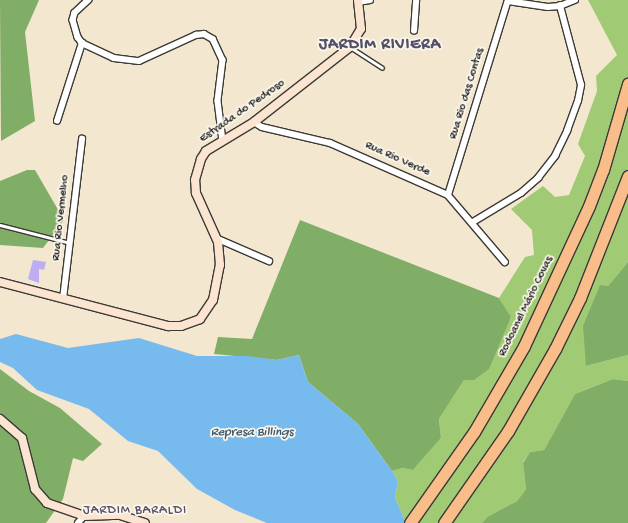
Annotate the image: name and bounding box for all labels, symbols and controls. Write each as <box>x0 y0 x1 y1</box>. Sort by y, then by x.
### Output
district label: JARDIM RIVIERA <box>319 36 441 56</box>
street label: Rua Rio das Contas <box>447 47 489 141</box>
street label: Estrada do Pedroso <box>197 77 289 147</box>
street label: Rua Rio Verde <box>362 139 432 181</box>
street label: Rua Rio Vermelho <box>50 174 74 262</box>
street label: Rodoanel Mário Covas <box>496 254 558 360</box>
water label: Represa Billings <box>211 425 293 441</box>
district label: JARDIM BARALDI <box>83 503 187 519</box>

